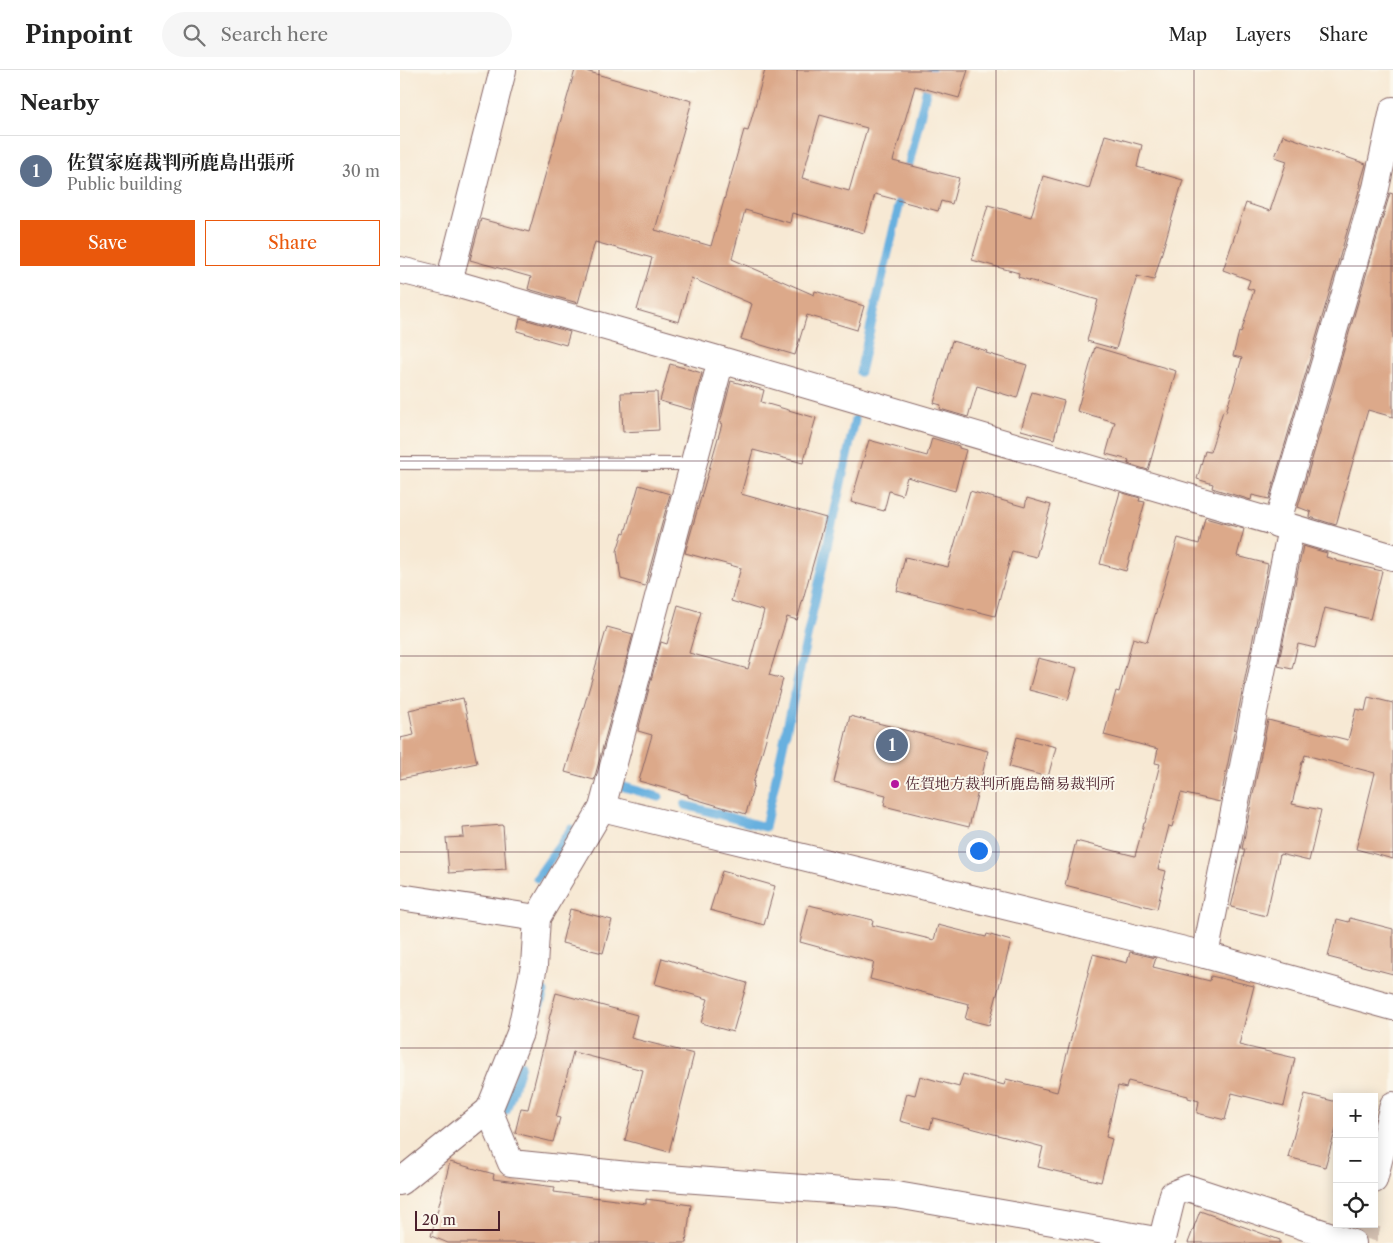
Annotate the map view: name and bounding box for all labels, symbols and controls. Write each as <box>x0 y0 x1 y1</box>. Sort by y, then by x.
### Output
search box <box>162 12 512 57</box>
text: Pinpoint <box>25 20 132 49</box>
icon: search <box>180 21 208 49</box>
text: Search here <box>220 23 328 46</box>
text: Map <box>1169 24 1207 46</box>
text: Layers <box>1235 24 1291 46</box>
text: Share <box>1319 24 1368 46</box>
text: Nearby <box>20 90 99 115</box>
text: 佐賀家庭裁判所鹿島出張所 <box>67 151 295 174</box>
text: 1 <box>32 161 40 181</box>
text: 30 m <box>342 161 380 181</box>
text: Public building <box>67 174 182 194</box>
button: Save <box>20 220 195 266</box>
button: Share <box>205 220 380 266</box>
pin: 1 <box>876 726 908 764</box>
place label: 佐賀地方裁判所鹿島簡易裁判所 <box>905 774 1115 793</box>
marker: 佐賀地方裁判所鹿島簡易裁判所 <box>889 778 901 790</box>
your location <box>966 838 992 864</box>
map controls <box>1333 1093 1378 1228</box>
button: + <box>1333 1093 1378 1138</box>
button: − <box>1333 1138 1378 1183</box>
button: locate <box>1333 1183 1378 1228</box>
scale bar <box>415 1208 500 1231</box>
text: 20 m <box>422 1211 456 1229</box>

